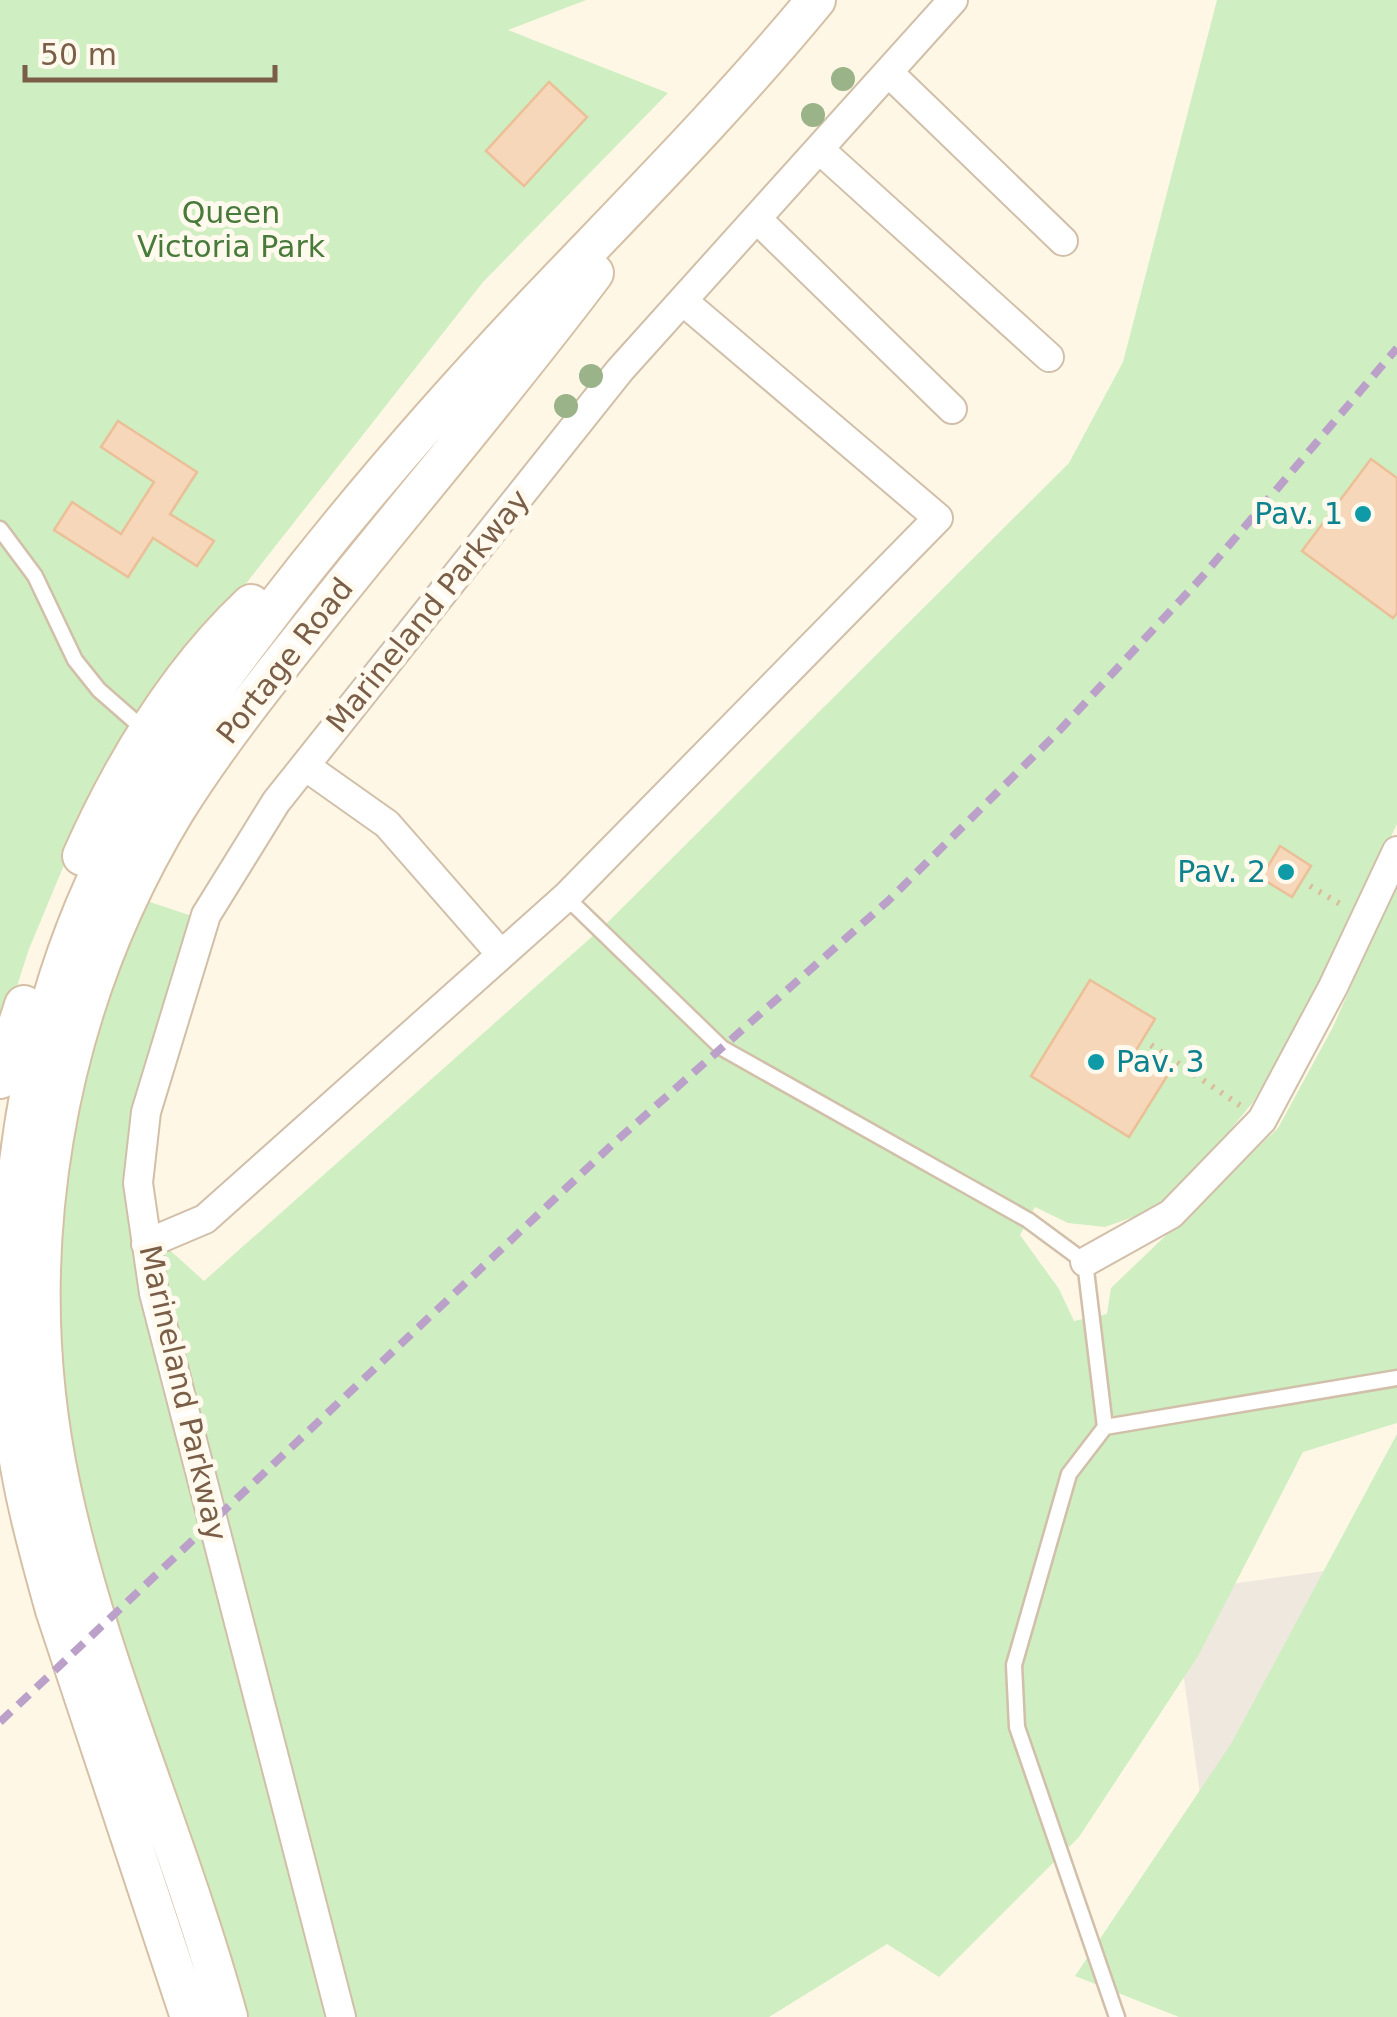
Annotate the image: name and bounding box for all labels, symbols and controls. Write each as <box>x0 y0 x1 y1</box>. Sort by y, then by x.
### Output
scale bar <box>25 20 275 82</box>
text: 50 m <box>40 37 117 72</box>
park label: Queen Victoria Park <box>137 195 326 264</box>
street label: Marineland Parkway <box>319 482 536 739</box>
place label: Pav. 1 <box>1254 496 1343 531</box>
marker: Pav. 1 <box>1352 503 1374 525</box>
street label: Portage Road <box>209 571 360 750</box>
place label: Pav. 2 <box>1177 854 1266 889</box>
marker: Pav. 2 <box>1275 861 1297 883</box>
place label: Pav. 3 <box>1116 1044 1205 1079</box>
marker: Pav. 3 <box>1085 1051 1107 1073</box>
street label: Marineland Parkway <box>132 1242 235 1544</box>

